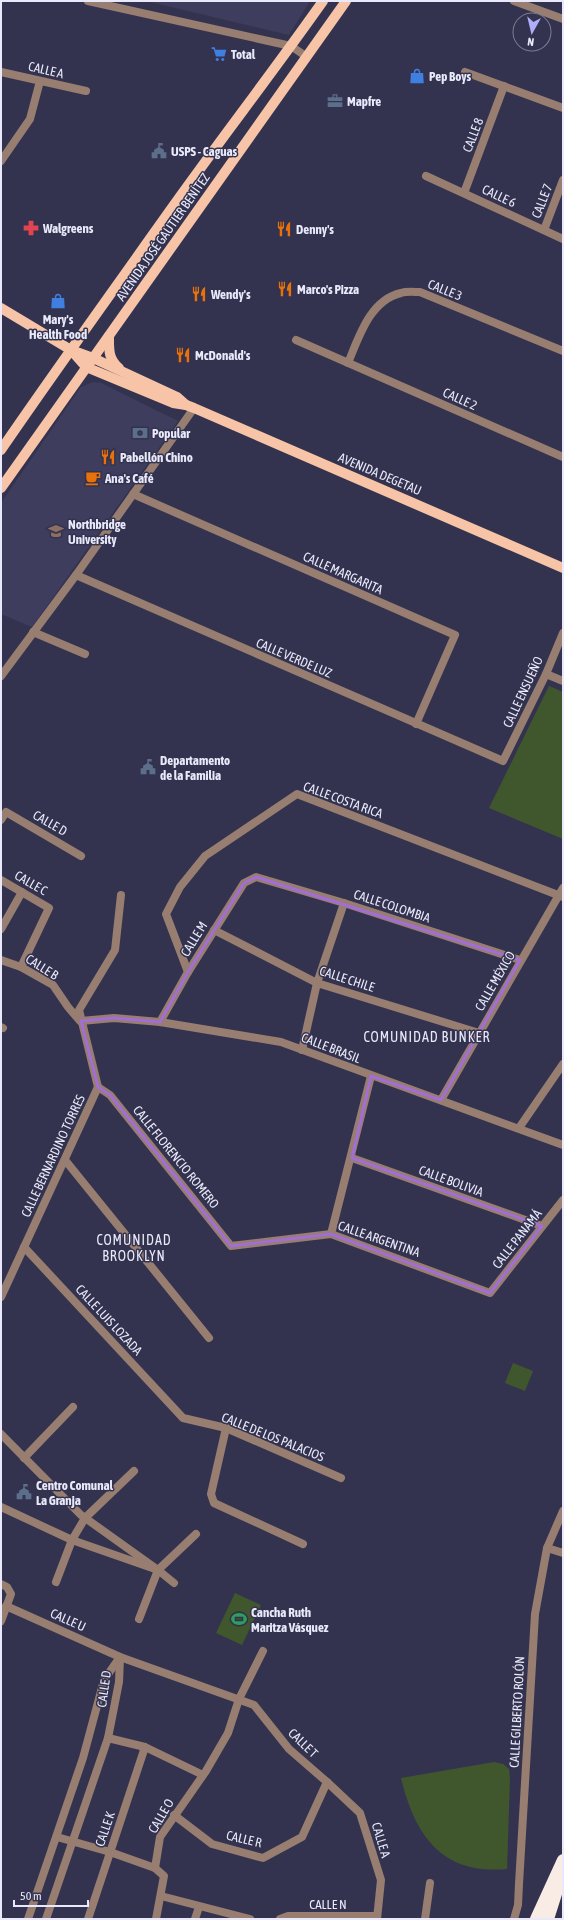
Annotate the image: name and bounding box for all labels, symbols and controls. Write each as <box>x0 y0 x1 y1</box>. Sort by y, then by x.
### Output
north arrow <box>512 12 552 52</box>
text: N <box>527 36 535 48</box>
supermarket icon: Total <box>210 45 228 63</box>
place label: Total <box>231 47 256 62</box>
street label: CALLE A <box>27 59 66 81</box>
shop icon: Pep Boys <box>408 67 426 85</box>
place label: Pep Boys <box>429 69 472 84</box>
office icon: Mapfre <box>326 92 344 110</box>
place label: Mapfre <box>347 94 381 109</box>
street label: CALLE 8 <box>460 116 486 154</box>
public building icon: USPS - Caguas <box>150 142 168 160</box>
place label: USPS - Caguas <box>171 144 238 159</box>
street label: AVENIDA JOSÉ GAUTIER BENÍTEZ <box>113 170 213 304</box>
street label: CALLE 6 <box>480 182 518 210</box>
street label: CALLE 7 <box>529 182 555 220</box>
pharmacy icon: Walgreens <box>22 219 40 237</box>
restaurant icon: Denny's <box>275 220 293 238</box>
place label: Walgreens <box>42 221 94 236</box>
place label: Denny's <box>296 222 334 237</box>
street label: CALLE 3 <box>426 276 464 304</box>
restaurant icon: Marco's Pizza <box>276 280 294 298</box>
place label: Marco's Pizza <box>297 282 359 297</box>
restaurant icon: Wendy's <box>190 285 208 303</box>
place label: Wendy's <box>210 287 251 302</box>
shop icon: Mary's Health Food <box>49 292 67 310</box>
place label: Mary's Health Food <box>29 312 87 342</box>
restaurant icon: McDonald's <box>174 346 192 364</box>
place label: McDonald's <box>195 348 251 363</box>
street label: CALLE 2 <box>441 385 479 413</box>
bank icon: Popular <box>131 424 149 442</box>
place label: Popular <box>152 426 191 441</box>
restaurant icon: Pabellón Chino <box>99 448 117 466</box>
place label: Pabellón Chino <box>120 450 193 465</box>
street label: AVENIDA DEGETAU <box>336 450 424 498</box>
cafe icon: Ana's Café <box>84 469 102 487</box>
place label: Ana's Café <box>104 471 154 486</box>
place label: Northbridge University <box>68 517 126 547</box>
school or university icon: Northbridge University <box>47 522 65 540</box>
street label: CALLE MARGARITA <box>301 549 386 598</box>
street label: CALLE VERDE LUZ <box>254 635 334 681</box>
street label: CALLE ENSUEÑO <box>500 654 546 730</box>
place label: Departamento de la Familia <box>160 753 230 783</box>
public building icon: Departamento de la Familia <box>139 758 157 776</box>
street label: CALLE COSTA RICA <box>301 779 385 822</box>
street label: CALLE D <box>30 807 70 839</box>
street label: CALLE C <box>12 868 50 898</box>
street label: CALLE COLOMBIA <box>352 887 433 926</box>
street label: CALLE M <box>177 919 211 959</box>
street label: CALLE MÉXICO <box>472 948 518 1013</box>
street label: CALLE B <box>23 951 62 983</box>
street label: CALLE CHILE <box>318 963 377 995</box>
district label: COMUNIDAD BUNKER <box>363 1029 491 1045</box>
street label: CALLE BRASIL <box>299 1030 363 1066</box>
street label: CALLE BERNARDINO TORRES <box>18 1092 88 1219</box>
street label: CALLE FLORENCIO ROMERO <box>130 1103 222 1212</box>
street label: CALLE BOLIVIA <box>417 1162 486 1200</box>
street label: CALLE PANAMÁ <box>489 1206 545 1272</box>
street label: CALLE ARGENTINA <box>336 1218 422 1260</box>
district label: COMUNIDAD BROOKLYN <box>96 1232 172 1264</box>
street label: CALLE LUIS LOZADA <box>73 1282 146 1359</box>
street label: CALLE DE LOS PALACIOS <box>219 1410 327 1465</box>
place label: Centro Comunal La Granja <box>36 1478 113 1508</box>
public building icon: Centro Comunal La Granja <box>15 1483 33 1501</box>
place label: Cancha Ruth Maritza Vásquez <box>251 1605 329 1635</box>
street label: CALLE U <box>48 1606 88 1634</box>
sports icon: Cancha Ruth Maritza Vásquez <box>230 1610 248 1628</box>
street label: CALLE GILBERTO ROLÓN <box>507 1656 527 1768</box>
street label: CALLE D <box>94 1670 114 1708</box>
street label: CALLE T <box>285 1725 321 1761</box>
street label: CALLE O <box>145 1796 177 1836</box>
street label: CALLE K <box>92 1809 118 1848</box>
street label: CALLE A <box>369 1821 394 1860</box>
street label: CALLE R <box>225 1828 264 1850</box>
scale bar <box>14 1882 88 1908</box>
text: 50 m <box>20 1889 42 1903</box>
street label: CALLE N <box>309 1897 347 1912</box>

